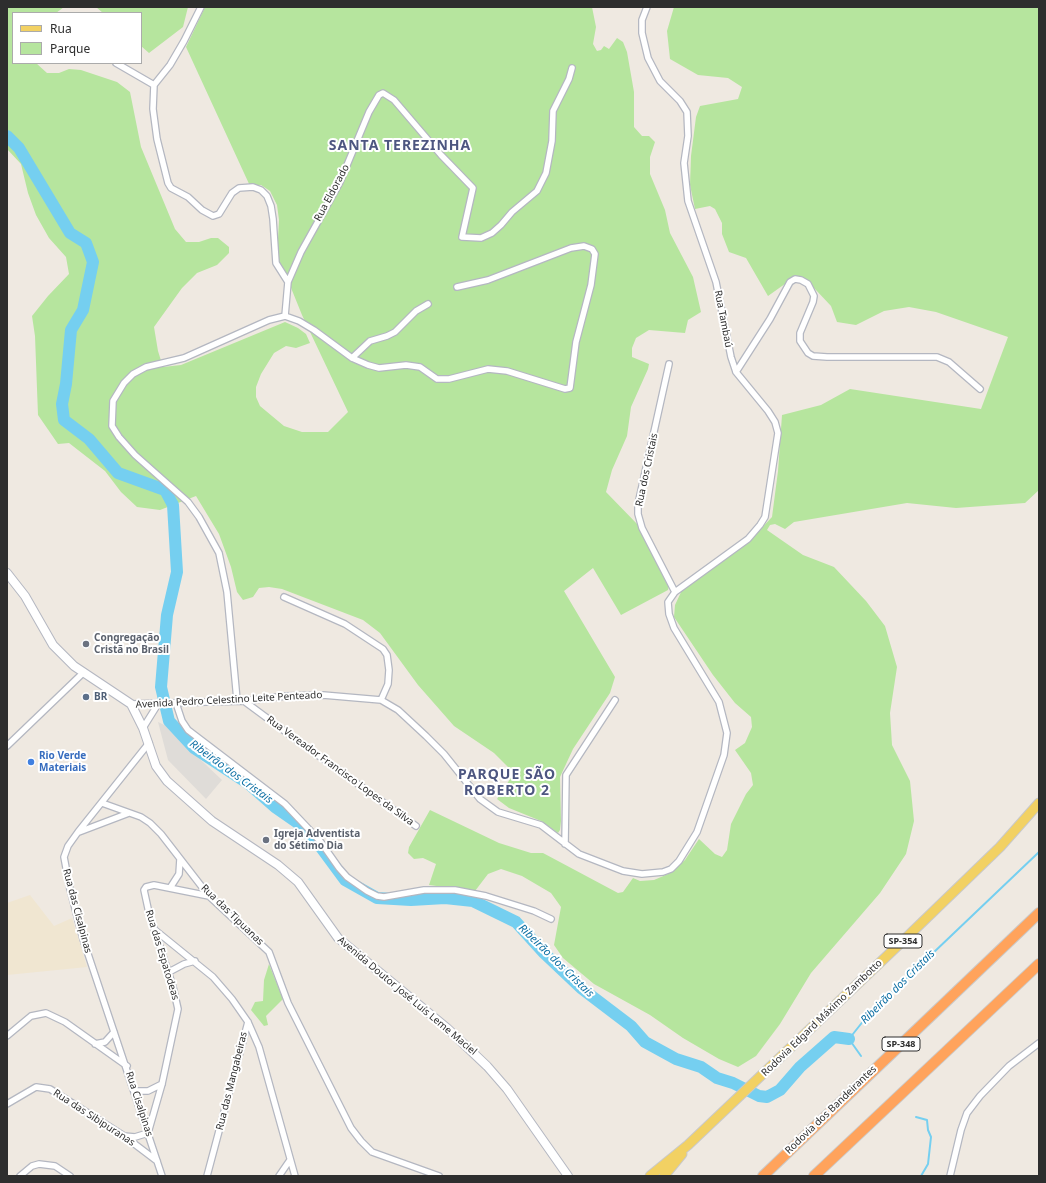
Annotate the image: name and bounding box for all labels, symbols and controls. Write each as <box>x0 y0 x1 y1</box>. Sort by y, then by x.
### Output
legend <box>12 12 142 64</box>
text: Rua <box>50 20 72 37</box>
text: Parque <box>50 40 90 57</box>
district label: SANTA TEREZINHA <box>329 138 471 154</box>
street label: Rua Eldorado <box>312 163 352 223</box>
street label: Rua Tambaú <box>712 289 734 349</box>
street label: Rua dos Cristais <box>633 432 661 508</box>
place label: Congregação Cristã no Brasil <box>94 632 169 656</box>
marker: Congregação Cristã no Brasil <box>81 639 91 649</box>
street label: Avenida Pedro Celestino Leite Penteado <box>135 689 323 711</box>
place label: BR <box>94 691 107 703</box>
marker: BR <box>81 692 91 702</box>
street label: Rua Vereador Francisco Lopes da Silva <box>264 714 416 828</box>
water label: Ribeirão dos Cristais <box>187 737 275 807</box>
place label: Rio Verde Materiais <box>39 750 86 774</box>
marker: Rio Verde Materiais <box>26 757 36 767</box>
district label: PARQUE SÃO ROBERTO 2 <box>458 767 556 800</box>
place label: Igreja Adventista do Sétimo Dia <box>274 828 360 852</box>
marker: Igreja Adventista do Sétimo Dia <box>261 835 271 845</box>
street label: Rua das Cisalpinas <box>60 867 94 955</box>
street label: Rua das Tipuanas <box>198 882 266 948</box>
street label: Rua das Espatodeas <box>143 908 181 1002</box>
water label: Ribeirão dos Cristais <box>516 922 596 1000</box>
street label: Avenida Doutor José Luís Leme Maciel <box>335 934 479 1058</box>
road number: SP-354 <box>884 934 922 948</box>
water label: Ribeirão dos Cristais <box>858 947 938 1027</box>
street label: Rodovia Edgard Máximo Zambotto <box>759 957 885 1079</box>
street label: Rua das Mangabeiras <box>214 1031 250 1131</box>
road number: SP-348 <box>882 1037 920 1051</box>
street label: Rodovia dos Bandeirantes <box>783 1063 879 1157</box>
street label: Rua Cisalpinas <box>123 1070 155 1138</box>
street label: Rua das Sibipuranas <box>51 1087 137 1149</box>

